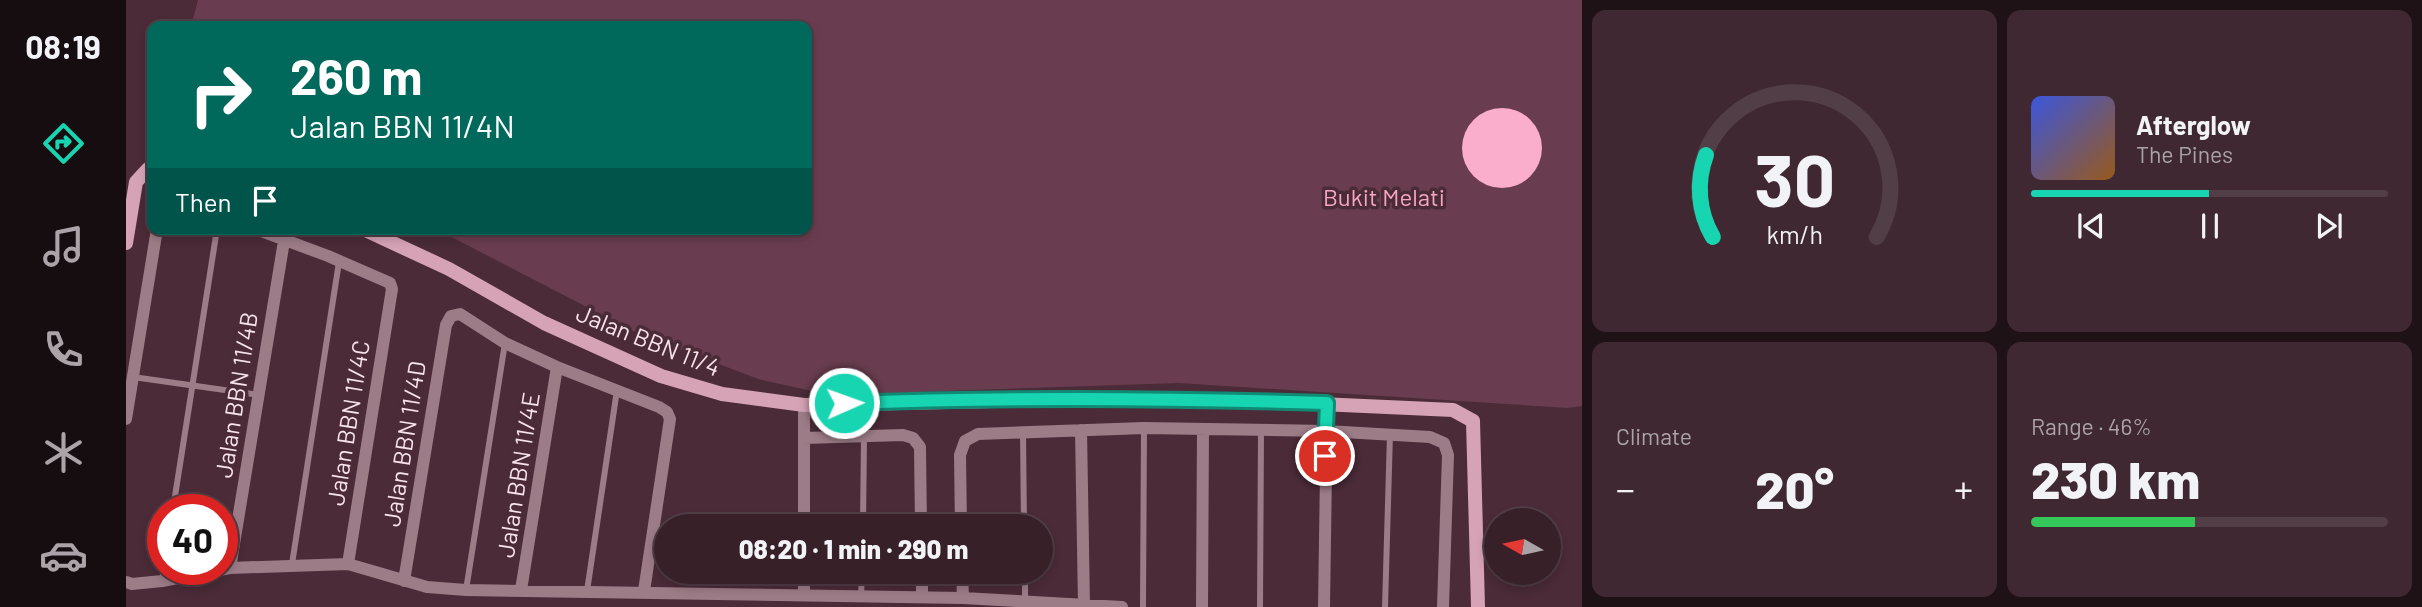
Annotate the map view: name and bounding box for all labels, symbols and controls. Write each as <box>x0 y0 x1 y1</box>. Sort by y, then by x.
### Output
text: 08:19 <box>25 27 101 65</box>
text: 260 m <box>290 46 422 105</box>
icon: right <box>175 49 266 140</box>
text: Jalan BBN 11/4N <box>290 106 515 144</box>
text: Afterglow <box>2136 109 2251 140</box>
icon: directions <box>39 119 88 168</box>
text: 30 <box>1754 134 1835 222</box>
text: The Pines <box>2136 140 2233 168</box>
icon: arrive <box>246 182 284 220</box>
park label: Bukit Melati <box>1323 182 1445 211</box>
text: Then <box>175 186 232 217</box>
icon: previous <box>2072 207 2110 245</box>
icon: pause <box>2191 207 2229 245</box>
icon: next <box>2310 207 2348 245</box>
text: km/h <box>1766 219 1823 249</box>
icon: music <box>39 222 88 271</box>
street label: Jalan BBN 11/4 <box>572 298 725 382</box>
street label: Jalan BBN 11/4B <box>208 310 263 480</box>
icon: phone <box>39 325 88 374</box>
street label: Jalan BBN 11/4C <box>320 338 375 508</box>
street label: Jalan BBN 11/4D <box>376 359 431 529</box>
position arrow <box>807 366 881 440</box>
street label: Jalan BBN 11/4E <box>490 390 545 559</box>
text: Range · 46% <box>2031 412 2152 440</box>
text: Climate <box>1616 422 1692 450</box>
pin <box>1295 426 1355 486</box>
icon: climate <box>39 428 88 477</box>
icon: arrive <box>1306 437 1344 475</box>
text: 230 km <box>2031 447 2200 509</box>
text: 20° <box>1755 457 1834 519</box>
text: − <box>1616 465 1635 511</box>
text: + <box>1954 465 1973 511</box>
speed limit sign: 40 <box>147 494 238 585</box>
north arrow <box>1484 508 1561 584</box>
map controls <box>1484 508 1561 585</box>
icon: car <box>39 531 88 580</box>
text: 08:20 · 1 min · 290 m <box>739 533 968 564</box>

